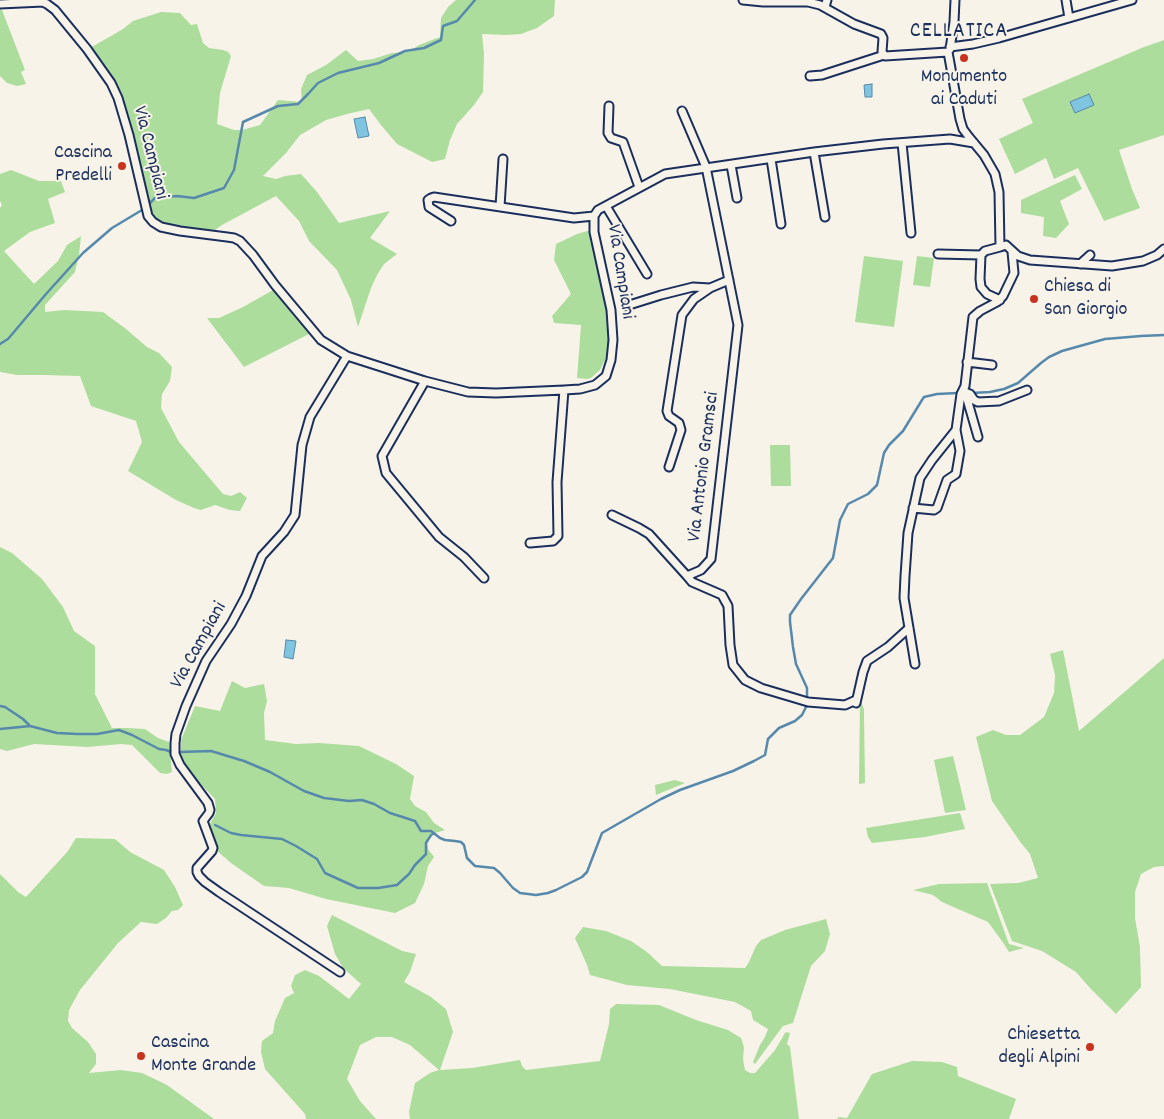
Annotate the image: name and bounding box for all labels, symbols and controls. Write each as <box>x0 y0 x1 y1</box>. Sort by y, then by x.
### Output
district label: CELLATICA <box>909 20 1009 46</box>
marker: Monumento ai Caduti <box>958 52 970 64</box>
place label: Monumento ai Caduti <box>921 66 1007 113</box>
street label: Via Campiani <box>126 104 172 202</box>
place label: Cascina Predelli <box>54 142 112 189</box>
marker: Cascina Predelli <box>116 160 128 172</box>
street label: Via Campiani <box>600 223 638 321</box>
place label: Chiesa di San Giorgio <box>1044 276 1127 323</box>
marker: Chiesa di San Giorgio <box>1028 293 1040 305</box>
street label: Via Antonio Gramsci <box>684 391 726 543</box>
street label: Via Campiani <box>166 598 234 694</box>
place label: Chiesetta degli Alpini <box>999 1024 1080 1071</box>
place label: Cascina Monte Grande <box>151 1032 256 1079</box>
marker: Chiesetta degli Alpini <box>1084 1041 1096 1053</box>
marker: Cascina Monte Grande <box>135 1050 147 1062</box>

